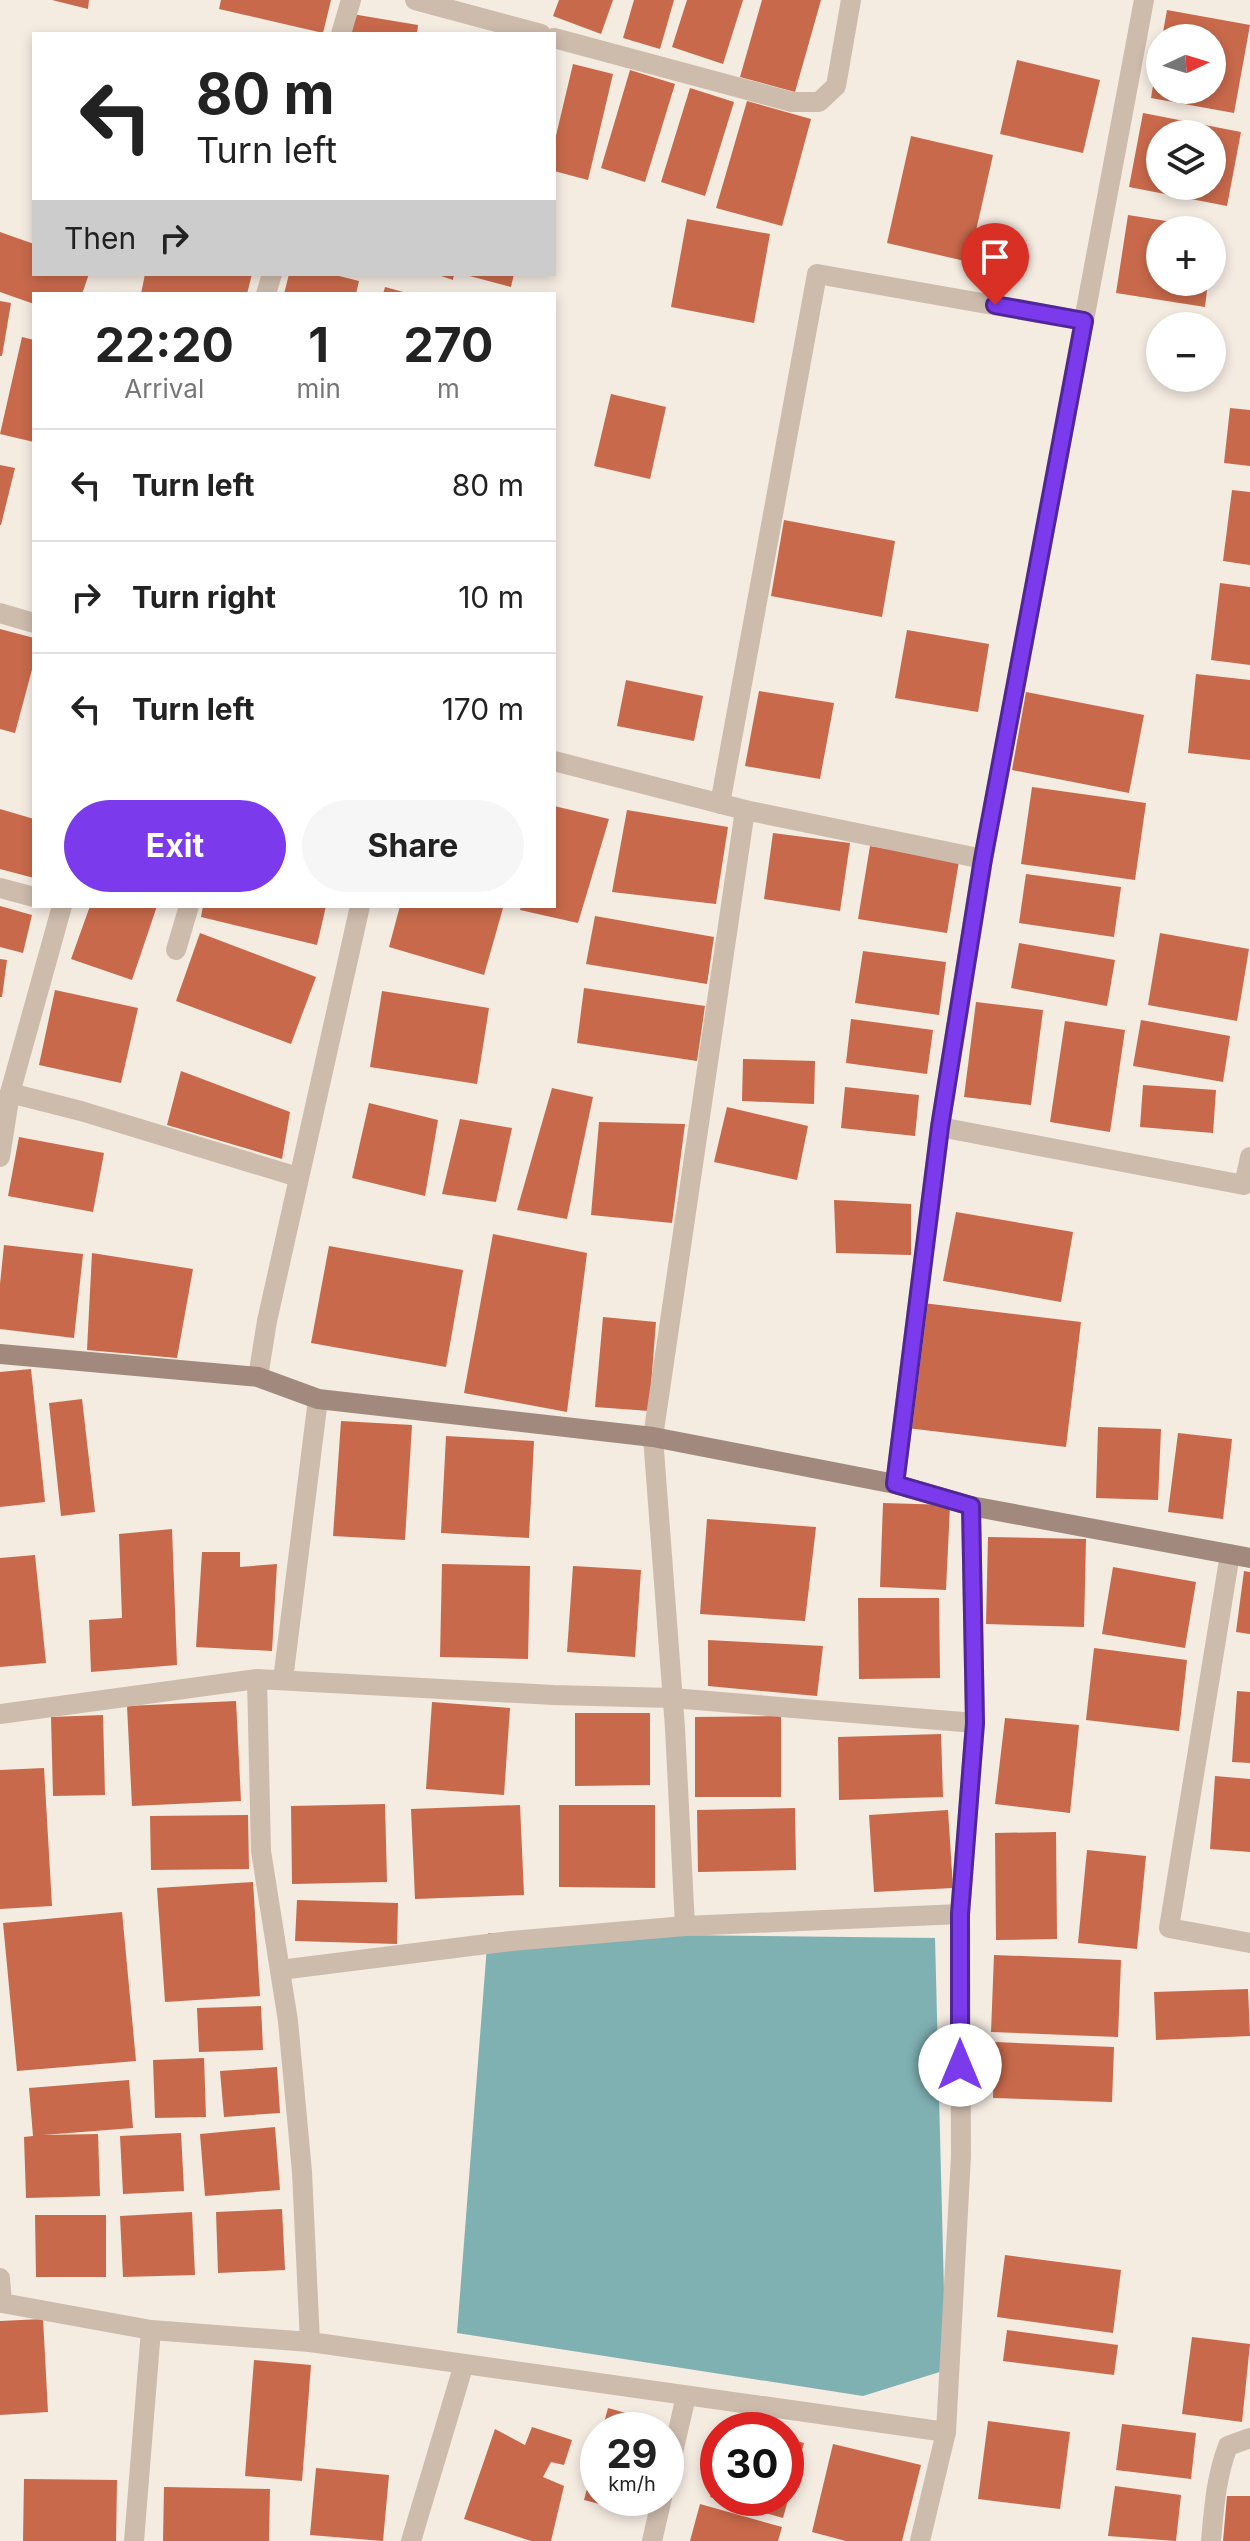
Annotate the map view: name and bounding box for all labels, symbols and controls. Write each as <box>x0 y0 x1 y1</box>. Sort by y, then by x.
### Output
north arrow <box>1146 24 1226 104</box>
map controls <box>1146 24 1226 392</box>
text: 80 m <box>196 60 335 128</box>
icon: left <box>64 64 168 168</box>
button: layers <box>1146 120 1226 200</box>
text: Turn left <box>196 128 337 172</box>
icon: right <box>152 216 196 260</box>
button: + <box>1146 216 1226 296</box>
text: Then <box>64 220 136 256</box>
pin <box>961 223 1029 305</box>
icon: arrive <box>973 235 1017 279</box>
button: − <box>1146 312 1226 392</box>
text: 22:20 <box>95 315 234 374</box>
text: 1 <box>308 315 329 374</box>
text: 270 <box>404 315 493 374</box>
text: Arrival <box>124 373 204 404</box>
text: min <box>296 373 341 404</box>
text: m <box>437 373 460 404</box>
icon: left <box>64 463 108 507</box>
text: Turn left <box>132 467 254 503</box>
text: 80 m <box>452 467 524 503</box>
icon: right <box>64 575 108 619</box>
text: Turn right <box>132 579 276 615</box>
text: 10 m <box>458 579 524 615</box>
icon: left <box>64 687 108 731</box>
text: Turn left <box>132 691 254 727</box>
text: 170 m <box>442 691 524 727</box>
button: Exit <box>64 800 286 892</box>
button: Share <box>302 800 524 892</box>
position arrow <box>918 2023 1002 2107</box>
speed limit sign: 30 <box>700 2412 804 2516</box>
text: 29 <box>606 2429 658 2478</box>
text: km/h <box>608 2472 656 2496</box>

